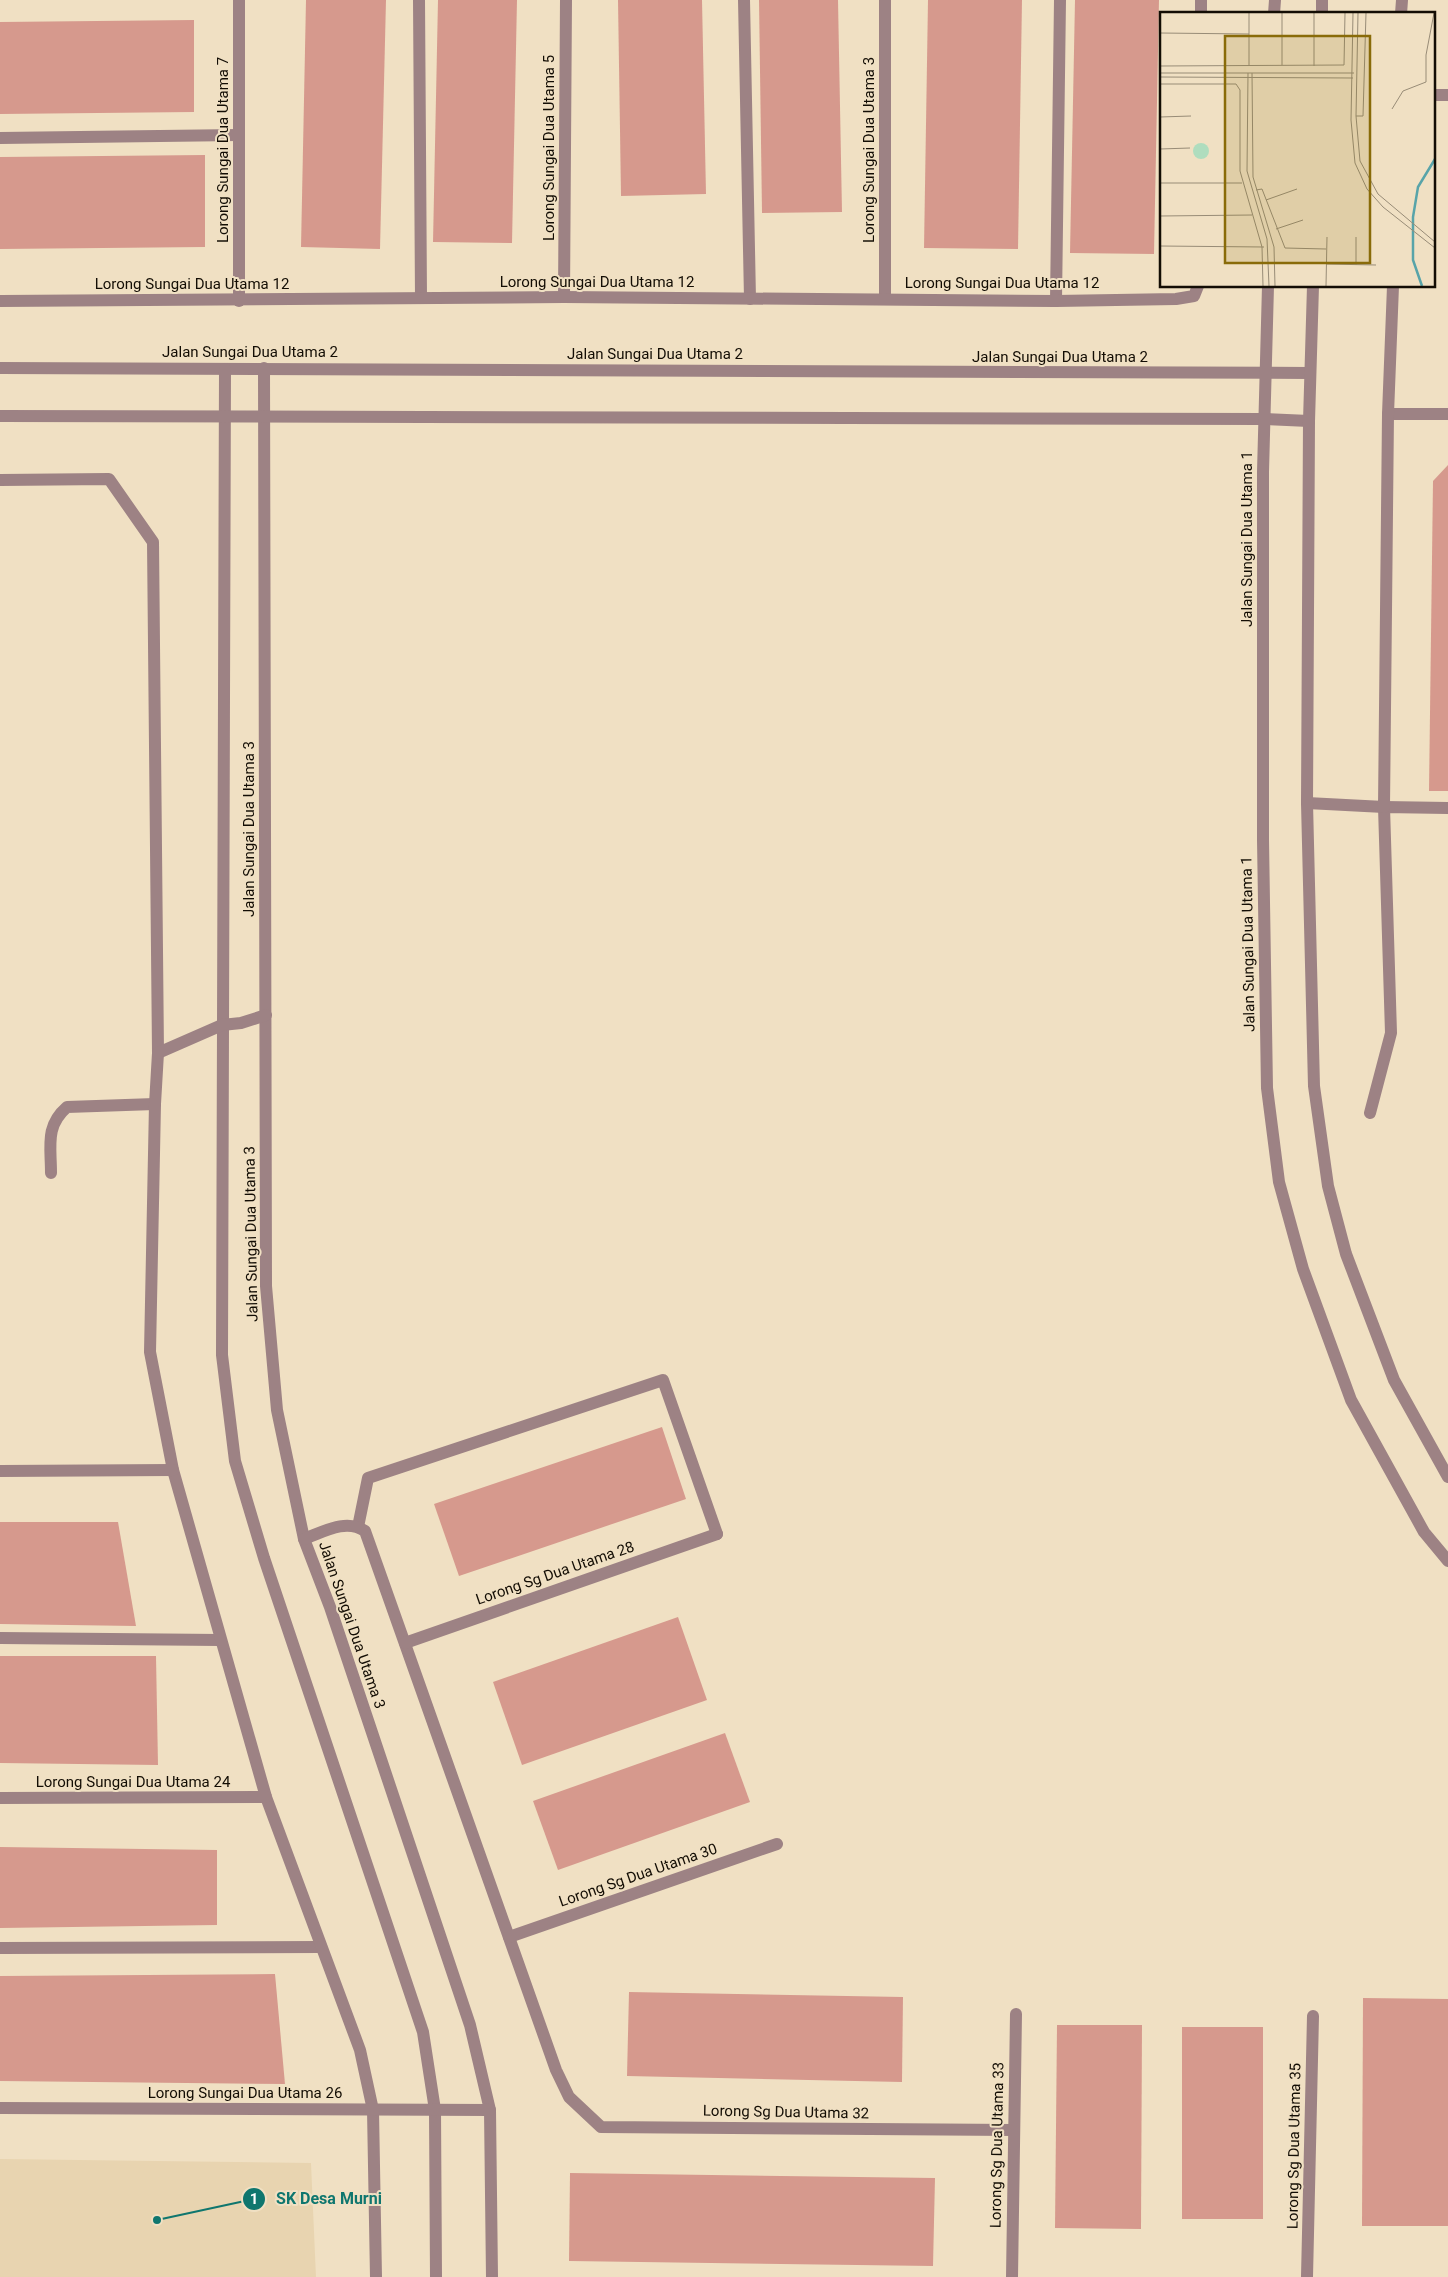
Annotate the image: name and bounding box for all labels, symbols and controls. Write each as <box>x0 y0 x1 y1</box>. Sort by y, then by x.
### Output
inset map <box>1160 12 1436 288</box>
street label: Lorong Sungai Dua Utama 5 <box>540 55 558 241</box>
street label: Lorong Sungai Dua Utama 7 <box>214 57 232 243</box>
street label: Lorong Sungai Dua Utama 3 <box>860 57 878 243</box>
street label: Lorong Sungai Dua Utama 12 <box>500 273 694 291</box>
street label: Lorong Sungai Dua Utama 12 <box>905 274 1099 292</box>
street label: Lorong Sungai Dua Utama 12 <box>95 275 289 293</box>
street label: Jalan Sungai Dua Utama 2 <box>162 343 338 361</box>
street label: Jalan Sungai Dua Utama 2 <box>567 345 743 363</box>
street label: Jalan Sungai Dua Utama 2 <box>972 348 1148 366</box>
street label: Jalan Sungai Dua Utama 1 <box>1238 451 1256 627</box>
street label: Jalan Sungai Dua Utama 3 <box>240 741 258 917</box>
street label: Jalan Sungai Dua Utama 1 <box>1237 856 1259 1032</box>
street label: Jalan Sungai Dua Utama 3 <box>240 1146 262 1322</box>
street label: Lorong Sg Dua Utama 28 <box>473 1537 637 1609</box>
street label: Jalan Sungai Dua Utama 3 <box>315 1539 389 1711</box>
street label: Lorong Sungai Dua Utama 24 <box>36 1773 231 1791</box>
street label: Lorong Sg Dua Utama 30 <box>556 1839 720 1911</box>
street label: Lorong Sg Dua Utama 33 <box>987 2062 1007 2228</box>
street label: Lorong Sg Dua Utama 35 <box>1284 2063 1304 2229</box>
street label: Lorong Sungai Dua Utama 26 <box>148 2084 342 2102</box>
street label: Lorong Sg Dua Utama 32 <box>703 2102 869 2122</box>
callout: SK Desa Murni <box>241 2183 392 2214</box>
text: SK Desa Murni <box>276 2189 382 2208</box>
text: 1 <box>250 2190 258 2208</box>

